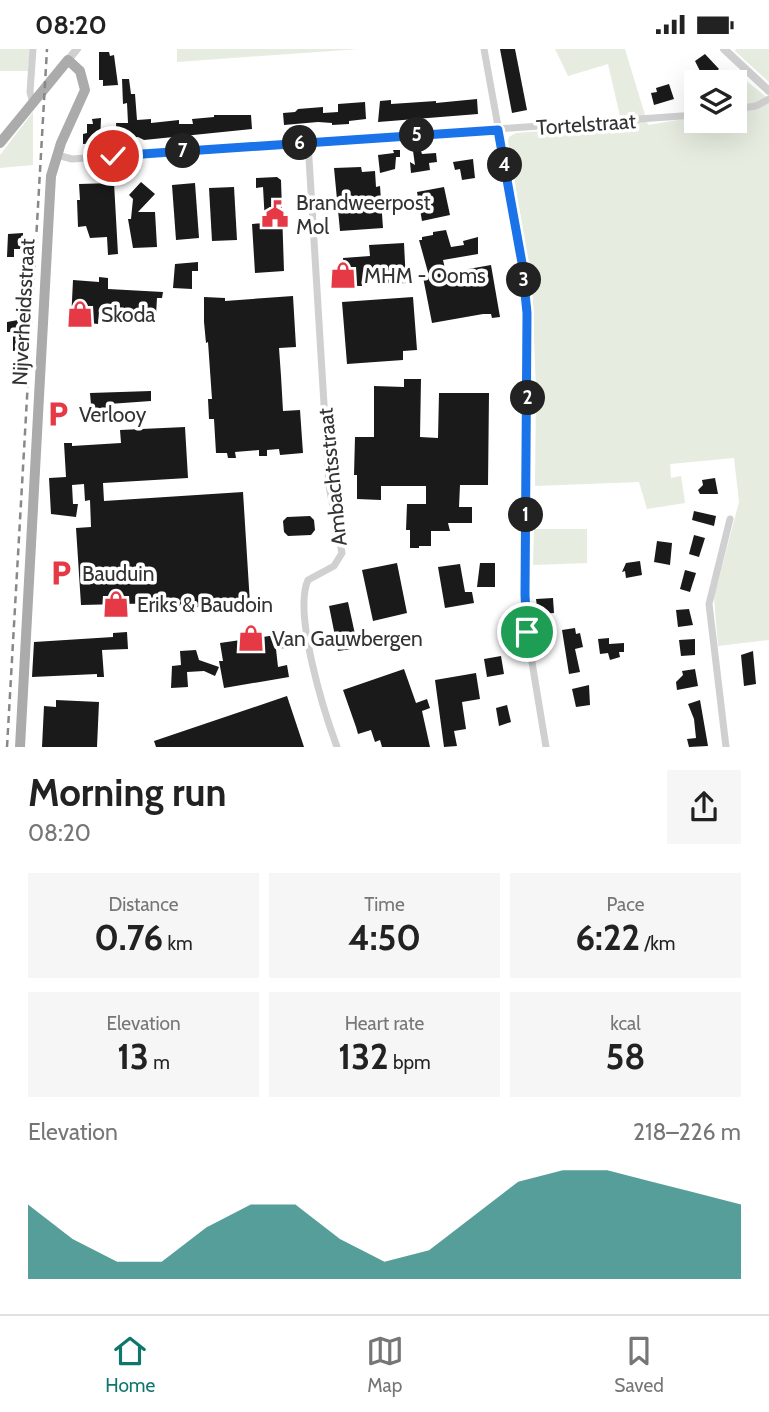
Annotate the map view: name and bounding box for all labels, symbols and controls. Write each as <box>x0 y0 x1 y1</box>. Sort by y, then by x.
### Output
text: 08:20 <box>35 9 107 41</box>
map controls <box>684 70 747 133</box>
button: layers <box>684 70 747 133</box>
street label: Tortelstraat <box>535 108 637 140</box>
pin: 5 <box>400 117 434 153</box>
text: 5 <box>411 123 422 146</box>
pin: 6 <box>282 125 318 161</box>
pin <box>83 126 143 186</box>
text: 6 <box>294 131 305 154</box>
pin: 7 <box>166 133 200 168</box>
icon: check <box>94 137 132 175</box>
text: 7 <box>178 139 187 162</box>
pin: 4 <box>488 148 522 183</box>
text: 4 <box>499 153 510 176</box>
place label: Brandweerpost Mol <box>296 190 431 239</box>
public building icon: Brandweerpost Mol <box>260 199 290 229</box>
street label: Nijverheidsstraat <box>7 238 40 386</box>
shop icon: MHM - Ooms <box>328 260 358 290</box>
place label: MHM - Ooms <box>364 263 486 288</box>
pin: 3 <box>506 263 542 297</box>
text: 3 <box>518 268 529 291</box>
shop icon: Skoda <box>65 299 95 329</box>
place label: Skoda <box>101 302 155 327</box>
pin: 2 <box>510 381 546 415</box>
text: 2 <box>522 386 533 409</box>
parking icon: Verlooy <box>43 399 73 429</box>
place label: Verlooy <box>79 402 147 427</box>
street label: Ambachtsstraat <box>312 407 352 547</box>
pin: 1 <box>508 497 544 533</box>
text: 1 <box>522 503 529 526</box>
parking icon: Bauduin <box>46 558 76 588</box>
place label: Bauduin <box>82 561 154 586</box>
shop icon: Eriks & Baudoin <box>101 589 131 619</box>
place label: Eriks & Baudoin <box>137 592 273 617</box>
pin <box>497 602 557 662</box>
icon: arrive <box>508 613 546 651</box>
shop icon: Van Gauwbergen <box>236 623 266 653</box>
place label: Van Gauwbergen <box>272 626 423 651</box>
text: Morning run <box>28 769 227 816</box>
button: share <box>667 770 741 844</box>
text: 08:20 <box>28 819 91 847</box>
text: Distance <box>109 893 178 916</box>
text: Time <box>364 893 405 916</box>
text: Pace <box>607 893 644 916</box>
text: 0.76 <box>94 916 163 959</box>
text: 4:50 <box>348 916 421 959</box>
text: 6:22 <box>575 916 640 959</box>
text: km <box>163 932 193 955</box>
text: /km <box>640 932 676 955</box>
text: Elevation <box>106 1012 181 1035</box>
text: Heart rate <box>345 1012 424 1035</box>
text: kcal <box>610 1012 641 1035</box>
text: 13 <box>117 1035 149 1078</box>
text: 132 <box>338 1035 389 1078</box>
text: 58 <box>606 1035 645 1078</box>
text: m <box>149 1051 170 1074</box>
text: bpm <box>389 1051 431 1074</box>
text: Elevation <box>28 1118 118 1146</box>
text: 218–226 m <box>633 1118 741 1146</box>
tab: Home <box>105 1332 155 1397</box>
tab: Map <box>366 1332 404 1397</box>
tab: Saved <box>614 1332 664 1397</box>

